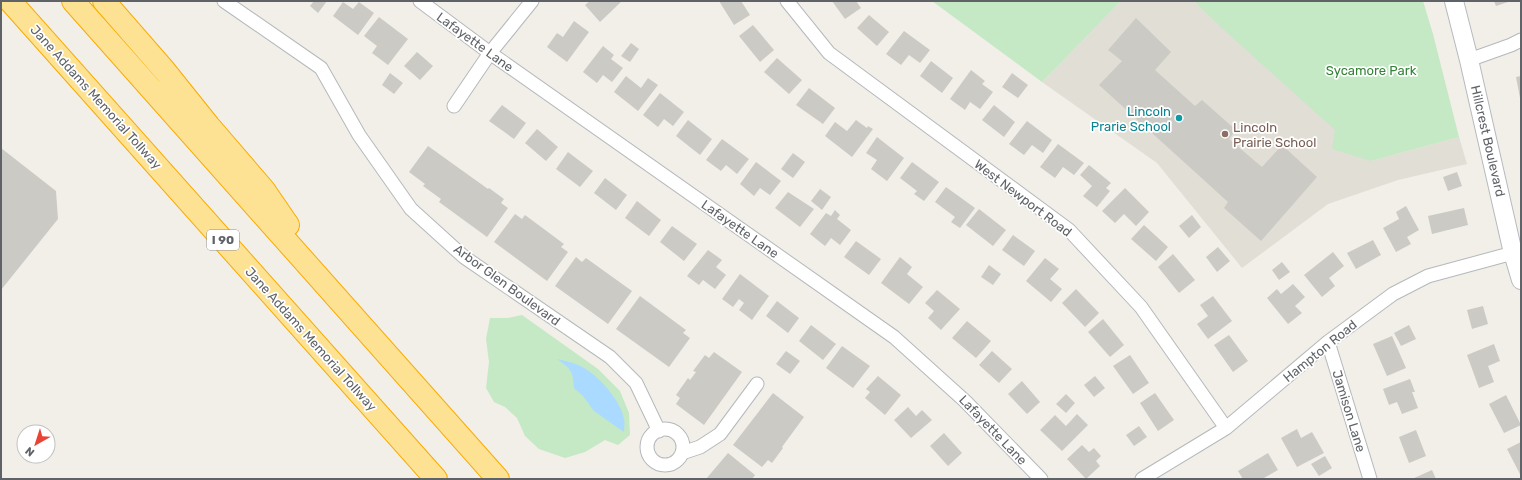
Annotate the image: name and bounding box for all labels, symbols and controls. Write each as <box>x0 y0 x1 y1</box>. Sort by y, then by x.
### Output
street label: Lafayette Lane <box>434 9 516 75</box>
street label: Jane Addams Memorial Tollway <box>27 22 165 172</box>
park label: Sycamore Park <box>1326 63 1417 78</box>
street label: Hillcrest Boulevard <box>1468 84 1508 198</box>
place label: Lincoln Prarie School <box>1091 104 1171 134</box>
marker: Lincoln Prarie School <box>1174 113 1184 123</box>
place label: Lincoln Prairie School <box>1233 120 1316 150</box>
marker: Lincoln Prairie School <box>1220 129 1230 139</box>
street label: West Newport Road <box>971 156 1075 240</box>
street label: Lafayette Lane <box>698 197 782 261</box>
road number: I 90 <box>207 230 239 250</box>
street label: Arbor Glen Boulevard <box>451 241 563 329</box>
street label: Jane Addams Memorial Tollway <box>242 264 380 414</box>
street label: Hampton Road <box>1280 317 1360 385</box>
street label: Jamison Lane <box>1329 368 1369 454</box>
street label: Lafayette Lane <box>956 392 1030 468</box>
north arrow <box>16 424 56 464</box>
text: N <box>23 444 37 459</box>

